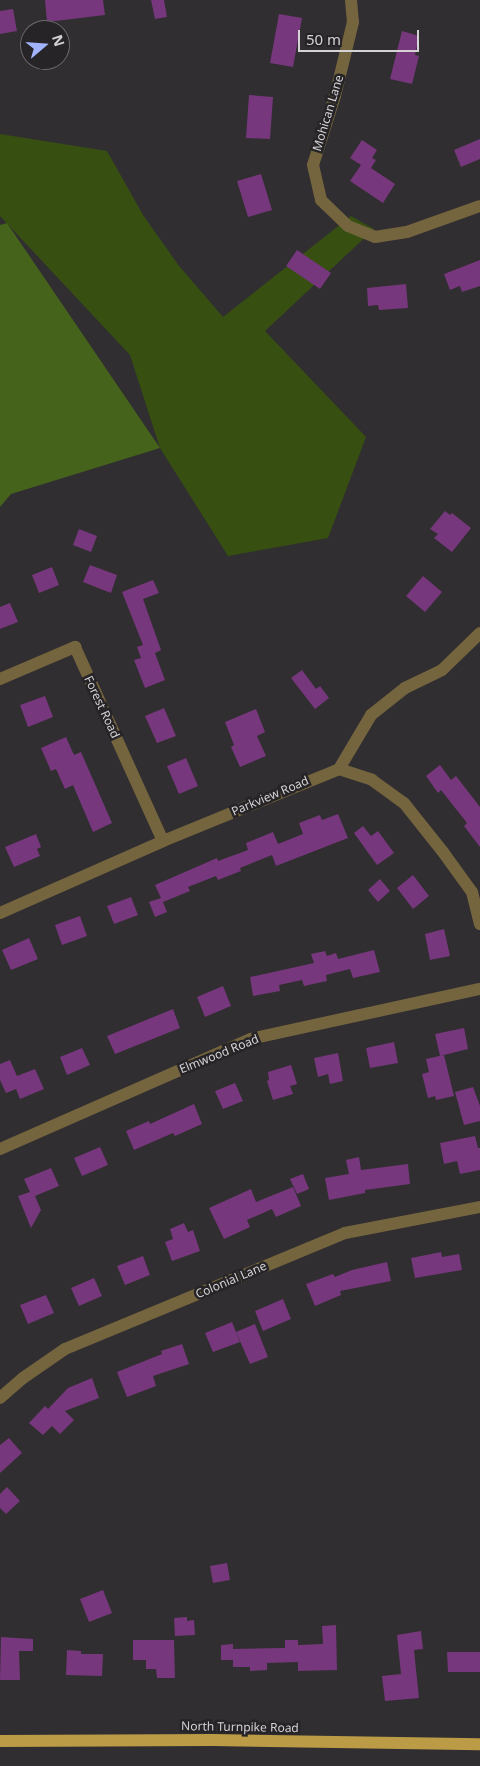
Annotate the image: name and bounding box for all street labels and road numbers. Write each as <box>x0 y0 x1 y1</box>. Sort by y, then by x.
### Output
street label: Mohican Lane <box>310 73 346 153</box>
street label: Forest Road <box>81 674 123 740</box>
street label: Parkview Road <box>229 773 311 819</box>
street label: Elmwood Road <box>177 1032 261 1076</box>
street label: Colonial Lane <box>193 1259 269 1301</box>
street label: North Turnpike Road <box>181 1719 299 1735</box>

